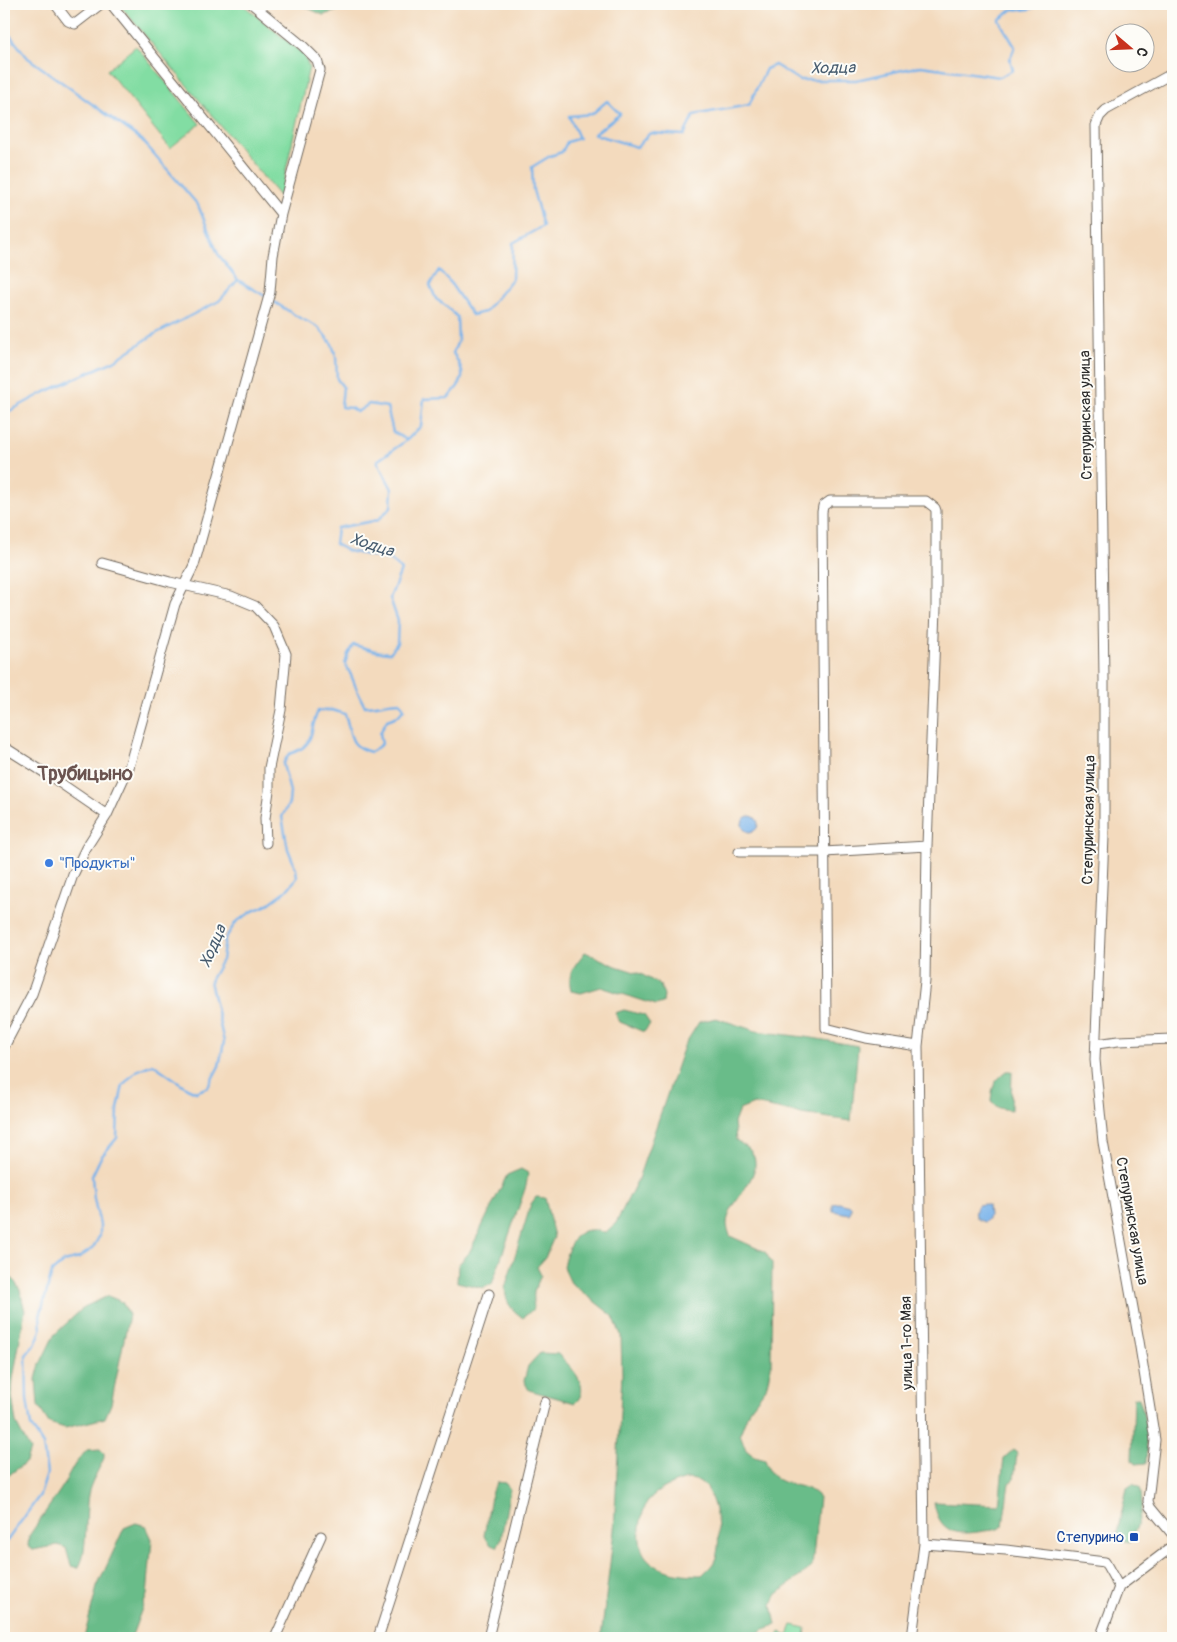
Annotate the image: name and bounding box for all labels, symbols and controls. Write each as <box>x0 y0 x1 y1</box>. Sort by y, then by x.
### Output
north arrow <box>1104 22 1154 72</box>
text: С <box>1132 45 1151 59</box>
water label: Ходца <box>811 58 857 78</box>
street label: Степуринская улица <box>1075 350 1097 480</box>
water label: Ходца <box>348 529 398 562</box>
street label: Степуринская улица <box>1078 755 1100 885</box>
district label: Трубицыно <box>36 761 133 786</box>
place label: "Продукты" <box>59 854 136 873</box>
marker: "Продукты" <box>43 857 55 869</box>
water label: Ходца <box>195 920 231 970</box>
street label: Степуринская улица <box>1111 1156 1153 1286</box>
street label: улица 1-го Мая <box>897 1296 917 1391</box>
place label: Степурино <box>1056 1528 1124 1547</box>
marker: Степурино <box>1128 1531 1140 1543</box>

